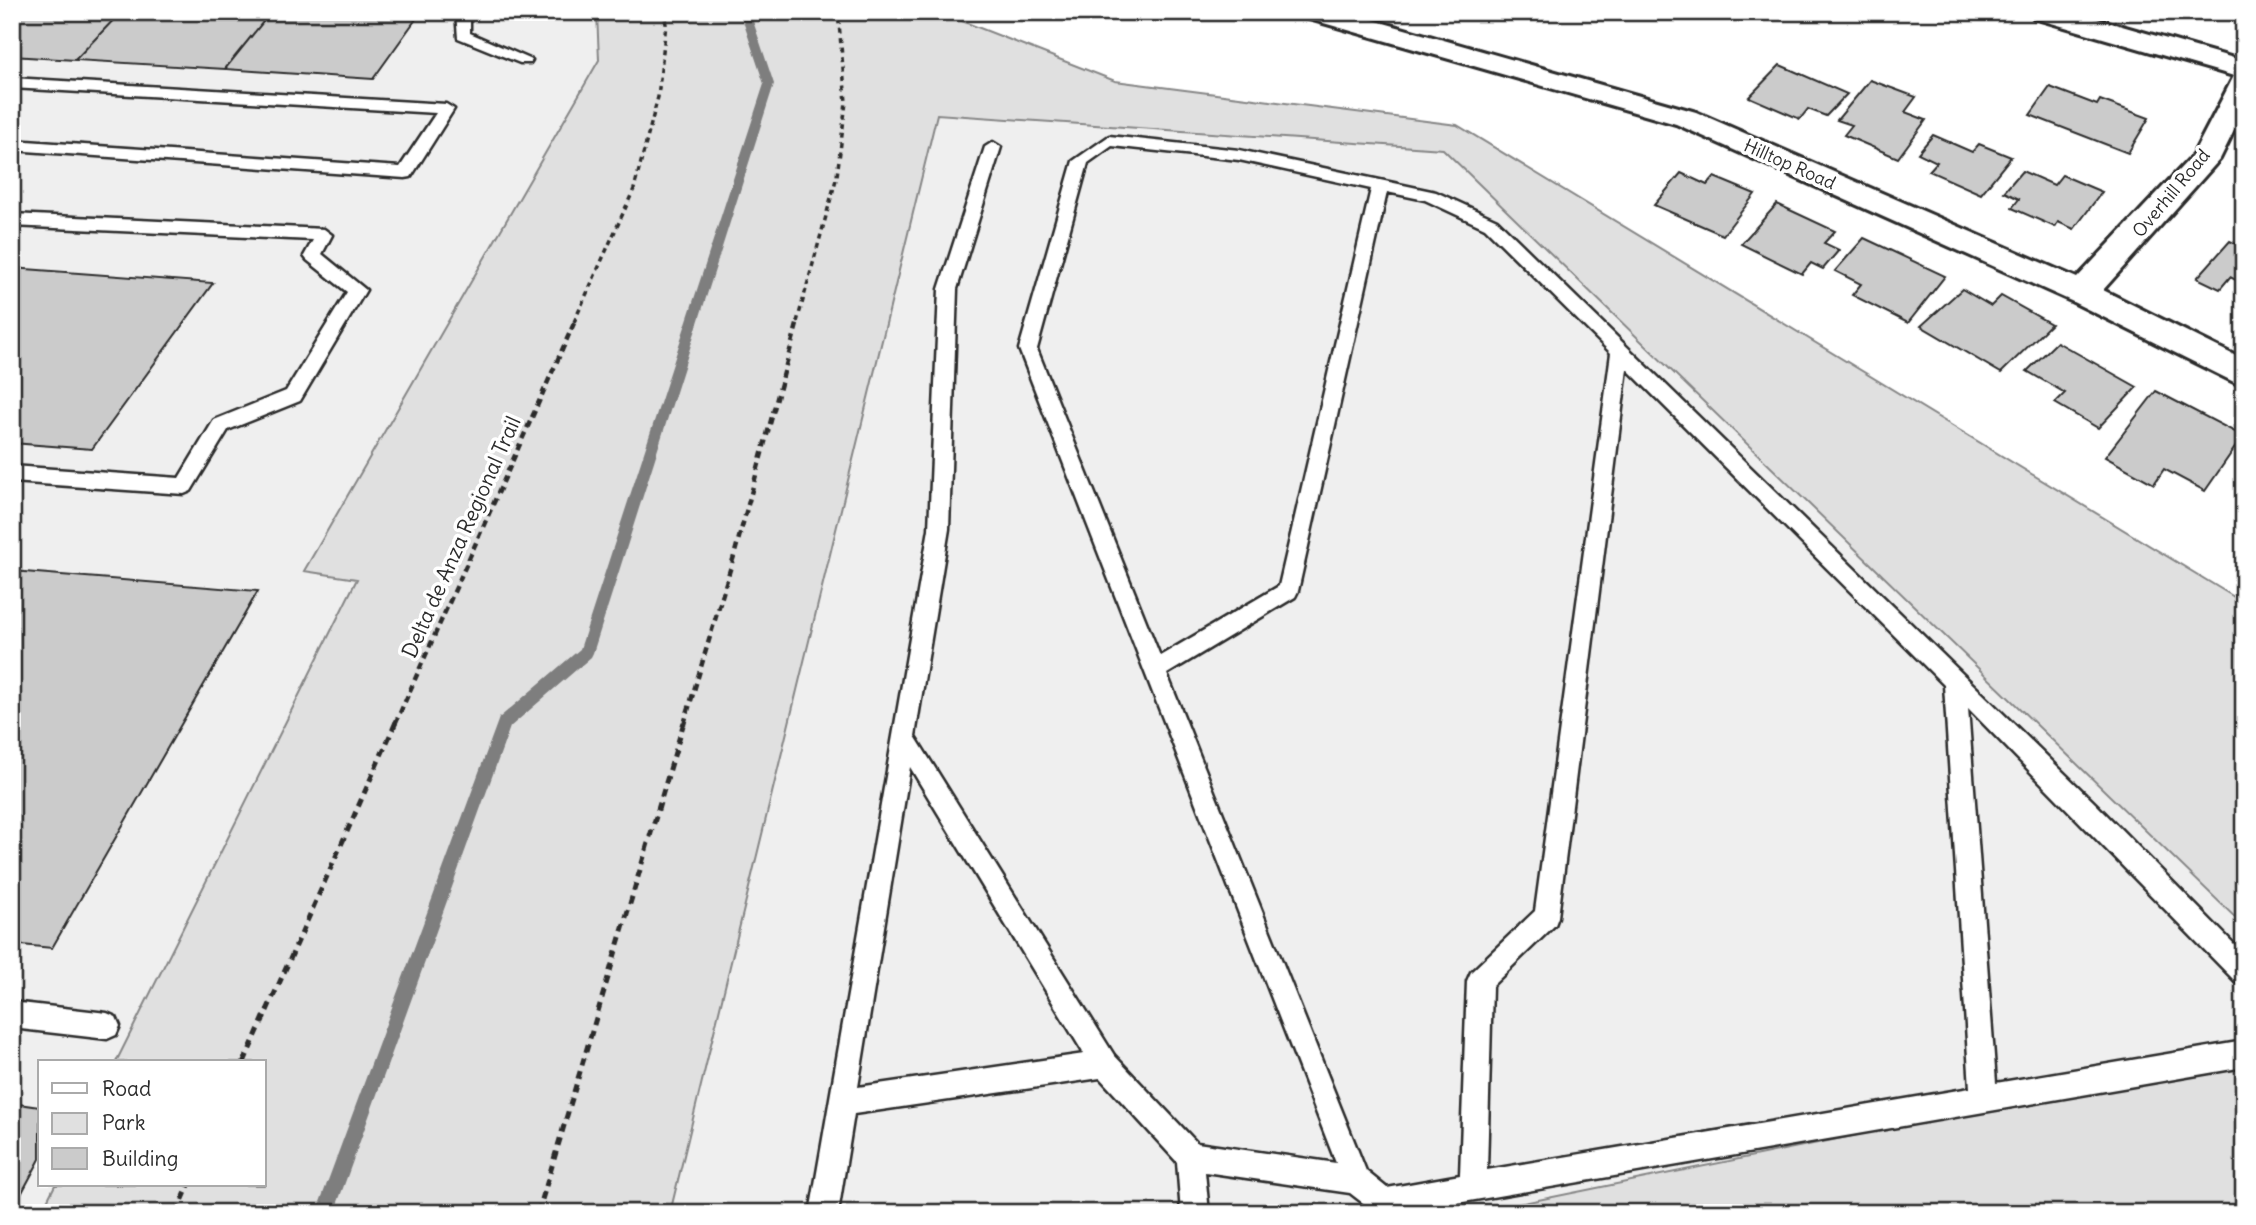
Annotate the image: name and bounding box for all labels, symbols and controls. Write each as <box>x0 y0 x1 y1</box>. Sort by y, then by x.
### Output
street label: Hilltop Road <box>1741 134 1840 195</box>
street label: Overhill Road <box>2127 144 2215 242</box>
street label: Delta de Anza Regional Trail <box>395 412 527 662</box>
legend <box>38 1060 266 1186</box>
text: Road <box>102 1075 151 1102</box>
text: Park <box>102 1109 145 1136</box>
text: Building <box>102 1145 178 1172</box>

